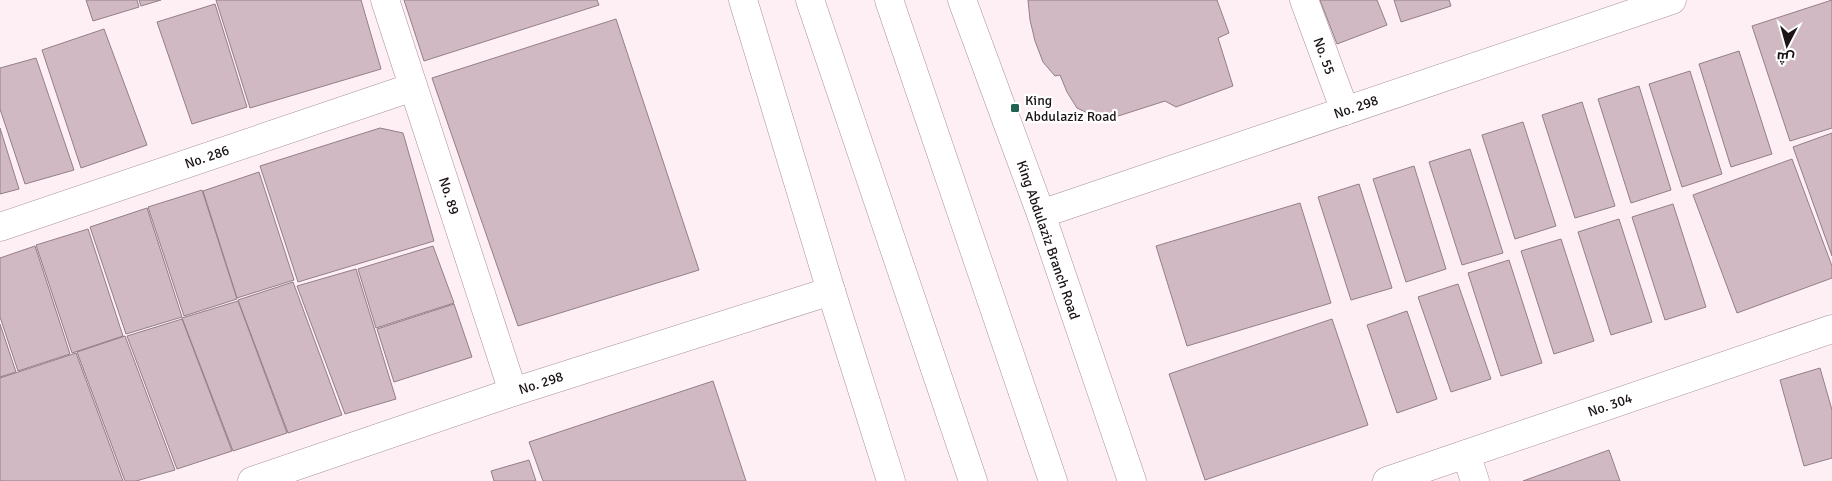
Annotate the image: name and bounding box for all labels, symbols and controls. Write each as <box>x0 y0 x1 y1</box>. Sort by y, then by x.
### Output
north arrow <box>1762 20 1812 70</box>
street label: No. 55 <box>1309 35 1339 77</box>
text: ش <box>1776 48 1796 67</box>
street label: No. 298 <box>1331 91 1381 123</box>
place label: King Abdulaziz Road <box>1025 92 1117 125</box>
marker: King Abdulaziz Road <box>1009 102 1021 114</box>
street label: No. 286 <box>182 141 232 173</box>
street label: King Abdulaziz Branch Road <box>1013 158 1083 322</box>
street label: No. 89 <box>435 175 463 217</box>
street label: No. 298 <box>516 368 566 398</box>
street label: No. 304 <box>1585 389 1635 421</box>

